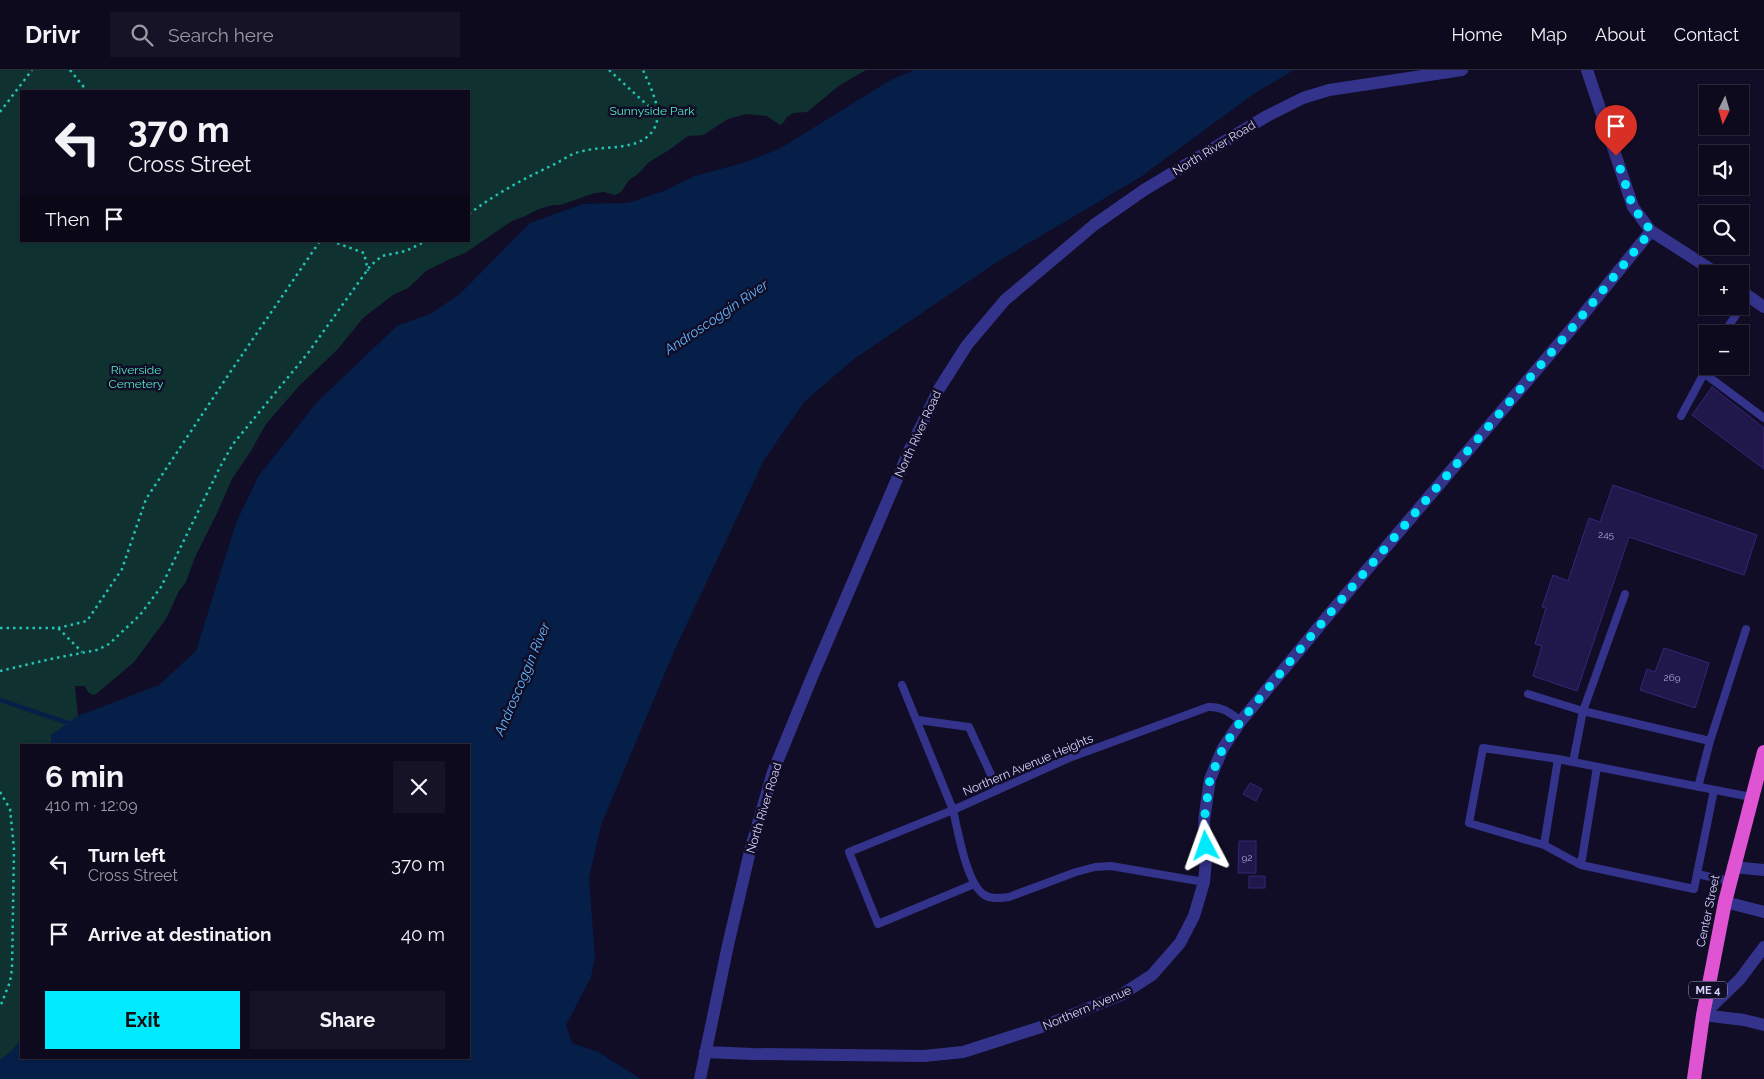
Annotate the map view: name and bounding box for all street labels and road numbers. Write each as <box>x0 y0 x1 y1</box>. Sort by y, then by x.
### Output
street label: North River Road <box>1170 118 1258 178</box>
street label: North River Road <box>892 388 944 480</box>
street label: Northern Avenue Heights <box>961 731 1095 799</box>
street label: North River Road <box>744 761 784 855</box>
street label: Center Street <box>1694 874 1722 948</box>
road number: ME 4 <box>1689 982 1727 998</box>
street label: Northern Avenue <box>1041 983 1133 1033</box>

